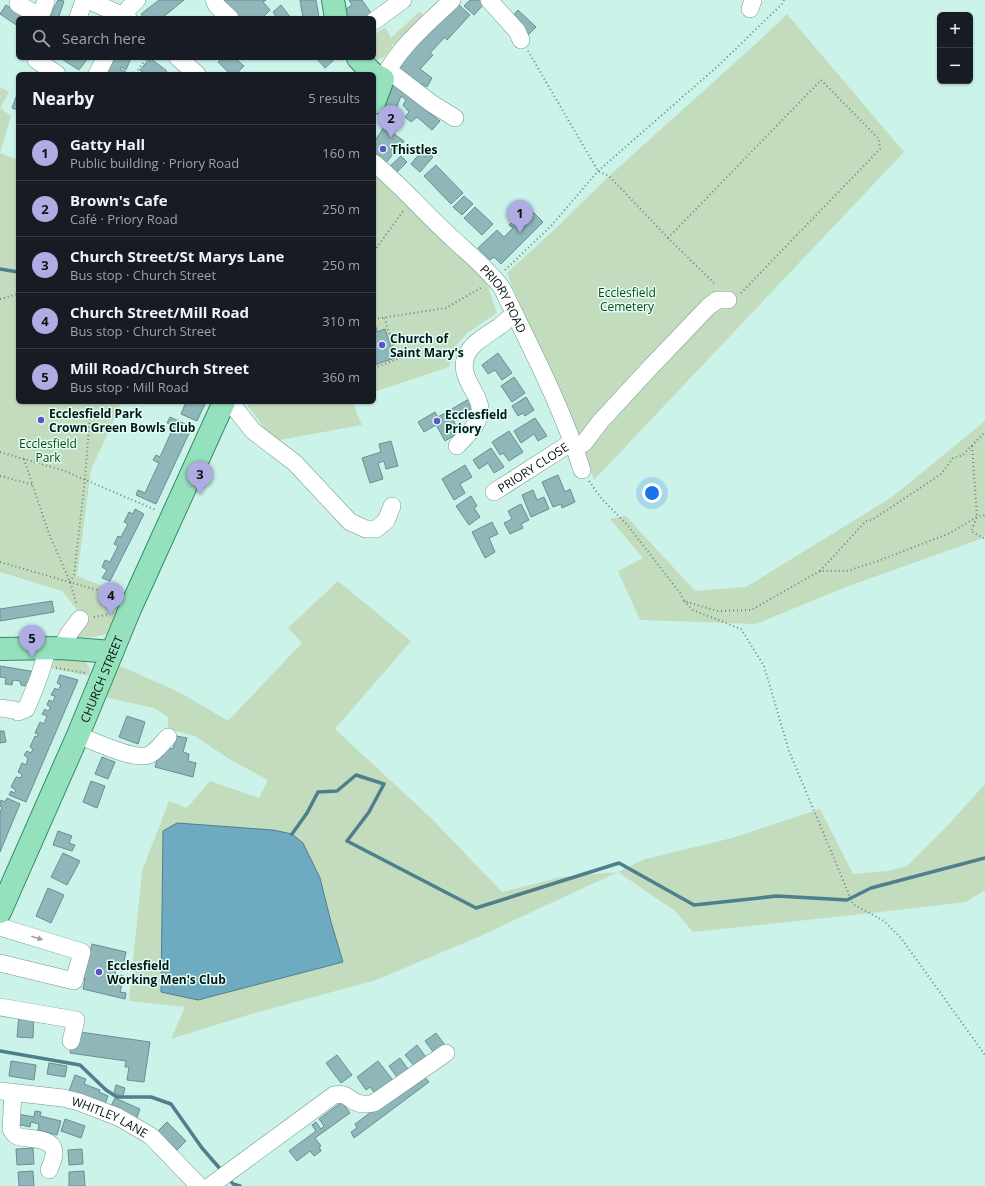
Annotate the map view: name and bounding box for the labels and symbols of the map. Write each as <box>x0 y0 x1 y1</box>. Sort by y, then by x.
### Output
pin: 2 <box>378 105 404 138</box>
place label: Thistles <box>391 141 437 158</box>
marker: Thistles <box>378 144 388 154</box>
pin: 1 <box>507 200 533 233</box>
street label: PRIORY ROAD <box>477 260 531 336</box>
park label: Ecclesfield Cemetery <box>598 284 656 315</box>
place label: Church of Saint Mary's <box>390 330 464 361</box>
marker: Church of Saint Mary's <box>377 340 387 350</box>
place label: Ecclesfield Park Crown Green Bowls Club <box>49 405 196 436</box>
place label: Ecclesfield Priory <box>445 406 507 437</box>
marker: Ecclesfield Park Crown Green Bowls Club <box>36 415 46 425</box>
marker: Ecclesfield Priory <box>432 416 442 426</box>
park label: Ecclesfield Park <box>19 435 77 466</box>
street label: PRIORY CLOSE <box>494 438 571 496</box>
pin: 3 <box>187 461 213 494</box>
your location <box>642 483 662 503</box>
pin: 4 <box>98 582 124 615</box>
pin: 5 <box>19 625 45 658</box>
street label: CHURCH STREET <box>76 633 127 725</box>
one-way arrow <box>32 935 44 941</box>
place label: Ecclesfield Working Men's Club <box>107 957 226 988</box>
marker: Ecclesfield Working Men's Club <box>94 967 104 977</box>
street label: WHITLEY LANE <box>70 1092 151 1141</box>

